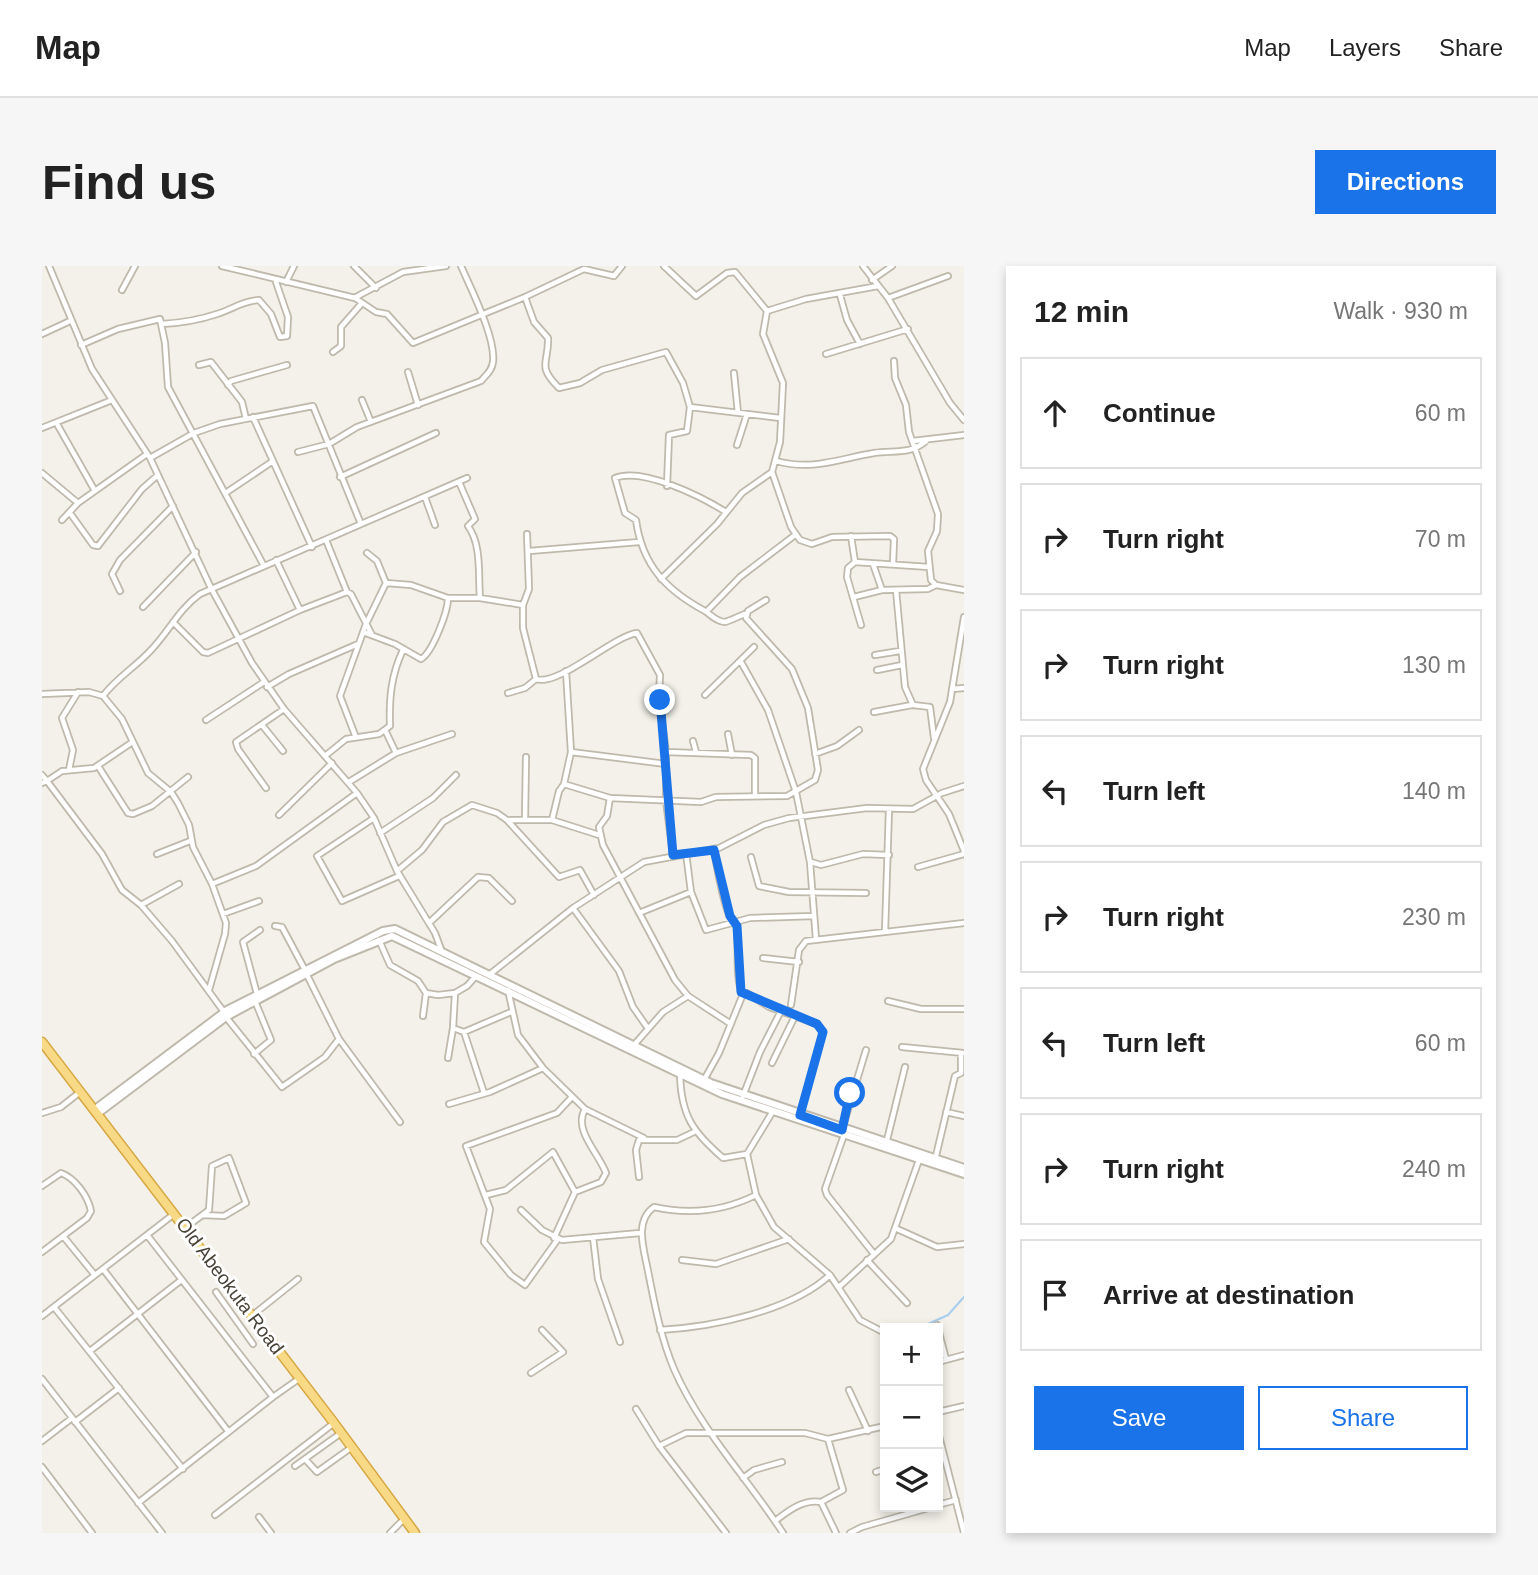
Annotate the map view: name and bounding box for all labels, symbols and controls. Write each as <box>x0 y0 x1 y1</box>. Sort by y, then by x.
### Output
text: Map <box>35 29 101 66</box>
text: Map <box>1244 34 1291 61</box>
text: Layers <box>1329 34 1401 61</box>
text: Share <box>1439 34 1503 61</box>
button: Directions <box>1315 150 1496 214</box>
text: Find us <box>42 155 216 209</box>
text: 12 min <box>1034 295 1129 328</box>
text: Walk · 930 m <box>1333 298 1468 324</box>
icon: ahead <box>1036 394 1074 432</box>
text: Continue <box>1103 398 1216 428</box>
text: 60 m <box>1415 400 1466 426</box>
icon: right <box>1036 520 1074 558</box>
text: Turn right <box>1103 524 1224 554</box>
text: 70 m <box>1415 526 1466 552</box>
icon: right <box>1036 646 1074 684</box>
text: Turn right <box>1103 650 1224 680</box>
text: 130 m <box>1402 652 1466 678</box>
route end <box>644 684 675 715</box>
icon: left <box>1036 772 1074 810</box>
text: Turn left <box>1103 776 1205 806</box>
text: 140 m <box>1402 778 1466 804</box>
icon: right <box>1036 898 1074 936</box>
text: Turn right <box>1103 902 1224 932</box>
text: 230 m <box>1402 904 1466 930</box>
icon: left <box>1036 1024 1074 1062</box>
text: Turn left <box>1103 1028 1205 1058</box>
text: 60 m <box>1415 1030 1466 1056</box>
route start <box>834 1077 865 1108</box>
icon: right <box>1036 1150 1074 1188</box>
text: Turn right <box>1103 1154 1224 1184</box>
text: 240 m <box>1402 1156 1466 1182</box>
street label: Old Abeokuta Road <box>172 1214 288 1358</box>
icon: arrive <box>1036 1276 1074 1314</box>
text: Arrive at destination <box>1103 1280 1354 1310</box>
map controls <box>880 1323 943 1512</box>
button: + <box>880 1323 943 1386</box>
button: − <box>880 1386 943 1449</box>
button: Save <box>1034 1386 1244 1450</box>
button: Share <box>1258 1386 1468 1450</box>
button: layers <box>880 1449 943 1512</box>

